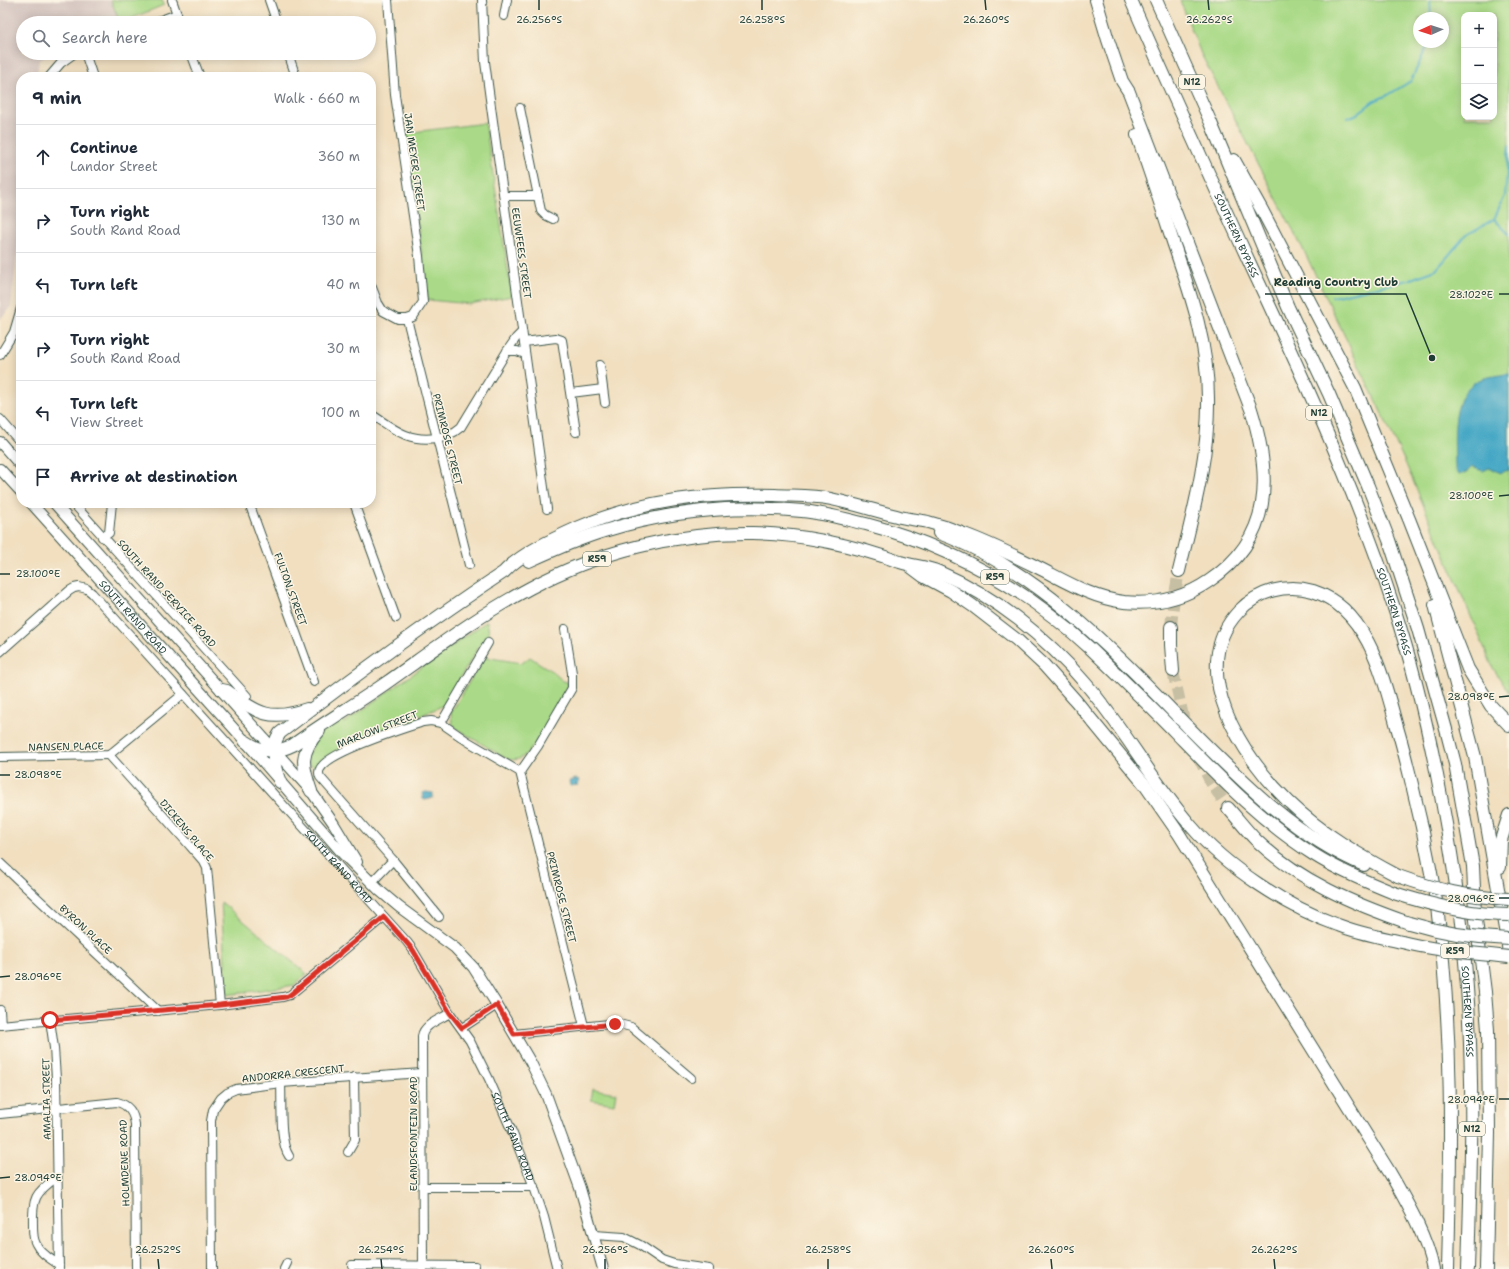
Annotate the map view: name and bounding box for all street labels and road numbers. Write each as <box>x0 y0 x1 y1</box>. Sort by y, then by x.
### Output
road number: N12 <box>1179 75 1205 89</box>
street label: JAN MEYER STREET <box>401 112 428 212</box>
street label: SOUTHERN BYPASS <box>1211 191 1262 280</box>
street label: EEUWFEES STREET <box>509 207 534 299</box>
street label: PRIMROSE STREET <box>430 392 465 486</box>
road number: N12 <box>1306 406 1332 420</box>
street label: SOUTH RAND SERVICE ROAD <box>114 536 219 651</box>
street label: FULTON STREET <box>271 551 310 627</box>
road number: R59 <box>583 552 611 566</box>
street label: SOUTHERN BYPASS <box>1374 566 1414 657</box>
road number: R59 <box>981 570 1009 584</box>
street label: SOUTH RAND ROAD <box>96 577 170 657</box>
street label: MARLOW STREET <box>335 708 419 751</box>
street label: NANSEN PLACE <box>28 739 104 754</box>
street label: DICKENS PLACE <box>157 797 216 864</box>
street label: SOUTH RAND ROAD <box>302 827 375 907</box>
street label: PRIMROSE STREET <box>544 850 579 944</box>
street label: BYRON PLACE <box>57 902 115 957</box>
road number: R59 <box>1441 944 1469 958</box>
street label: SOUTHERN BYPASS <box>1458 965 1477 1058</box>
street label: AMALIA STREET <box>39 1058 54 1140</box>
street label: ANDORRA CRESCENT <box>241 1062 345 1085</box>
street label: ELANDSFONTEIN ROAD <box>407 1076 420 1191</box>
street label: SOUTH RAND ROAD <box>488 1090 537 1183</box>
street label: HOLMDENE ROAD <box>116 1119 133 1207</box>
road number: N12 <box>1459 1122 1485 1136</box>

